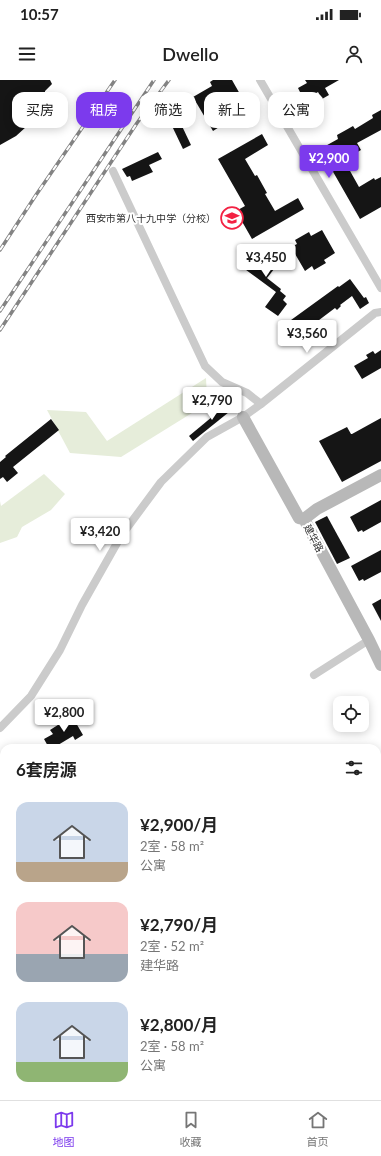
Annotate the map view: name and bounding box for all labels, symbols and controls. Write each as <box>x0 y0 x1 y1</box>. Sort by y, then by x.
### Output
text: 10:57 <box>20 5 59 23</box>
icon: menu <box>16 43 38 65</box>
text: Dwello <box>162 43 219 65</box>
icon: person <box>343 43 365 65</box>
chip: 买房 <box>12 92 68 128</box>
chip: 租房 <box>76 92 132 128</box>
chip: 筛选 <box>140 92 196 128</box>
chip: 新上 <box>204 92 260 128</box>
chip: 公寓 <box>268 92 324 128</box>
pin: ¥2,900 <box>296 145 362 179</box>
text: ¥2,900 <box>309 150 349 166</box>
school or university icon: 西安市第八十九中学（分校） <box>219 205 245 231</box>
place label: 西安市第八十九中学（分校） <box>86 212 216 224</box>
pin: ¥3,450 <box>233 244 299 278</box>
text: ¥3,450 <box>246 249 286 265</box>
pin: ¥3,560 <box>274 320 340 354</box>
text: ¥3,560 <box>287 325 327 341</box>
pin: ¥2,790 <box>179 387 245 421</box>
text: ¥2,790 <box>192 392 232 408</box>
pin: ¥3,420 <box>67 518 133 552</box>
street label: 建华路 <box>302 522 326 554</box>
text: ¥3,420 <box>80 523 120 539</box>
map controls <box>333 696 369 732</box>
button: locate <box>333 696 369 732</box>
pin: ¥2,800 <box>31 699 97 733</box>
text: ¥2,800 <box>44 704 84 720</box>
icon: filters <box>343 757 365 779</box>
text: 6套房源 <box>16 759 77 780</box>
text: ¥2,900/月 <box>140 814 218 835</box>
icon: home <box>48 818 96 866</box>
text: 2室 · 58 m² <box>140 838 204 854</box>
text: 公寓 <box>140 857 166 873</box>
text: ¥2,790/月 <box>140 914 218 935</box>
icon: home <box>48 918 96 966</box>
text: 2室 · 52 m² <box>140 938 204 954</box>
text: 建华路 <box>140 957 179 973</box>
text: ¥2,800/月 <box>140 1014 218 1035</box>
icon: home <box>48 1018 96 1066</box>
text: 2室 · 58 m² <box>140 1038 204 1054</box>
text: 公寓 <box>140 1057 166 1073</box>
tab: 地图 <box>53 1109 75 1149</box>
tab: 收藏 <box>180 1109 202 1149</box>
tab: 首页 <box>307 1109 329 1149</box>

